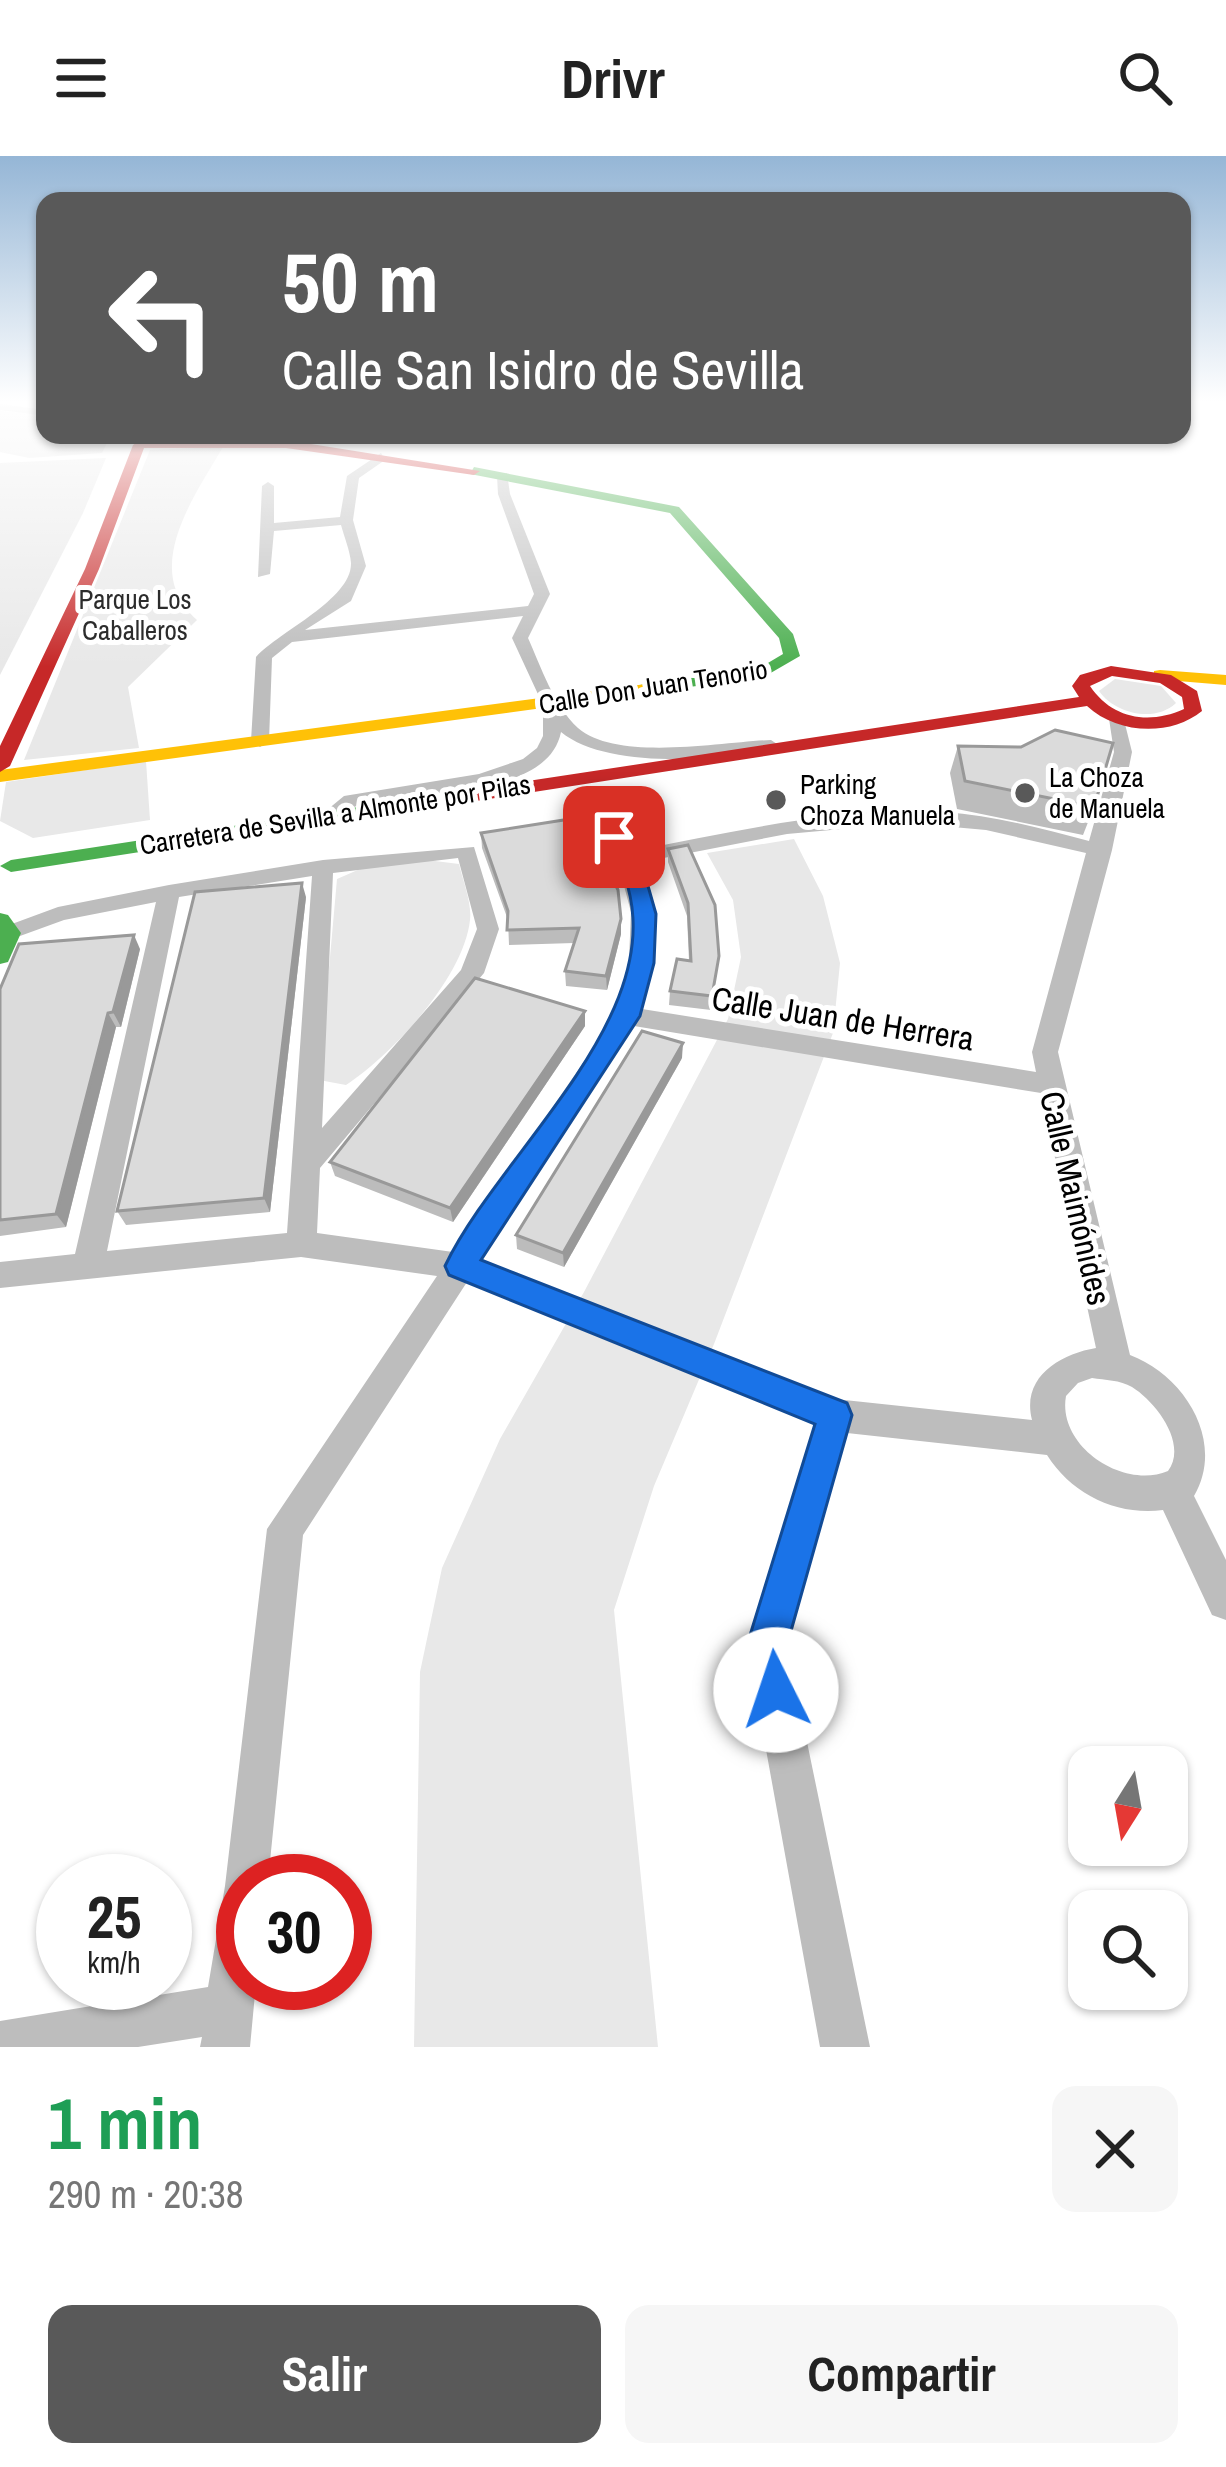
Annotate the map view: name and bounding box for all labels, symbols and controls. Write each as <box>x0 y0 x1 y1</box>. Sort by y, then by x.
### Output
text: Drivr <box>561 42 665 115</box>
icon: menu <box>48 45 114 111</box>
icon: search <box>1112 45 1178 111</box>
text: 50 m <box>282 225 439 338</box>
icon: left <box>84 240 240 396</box>
text: Calle San Isidro de Sevilla <box>282 333 804 406</box>
park label: Parque Los Caballeros <box>78 581 192 648</box>
street label: Calle Don Juan Tenorio <box>536 650 770 722</box>
place label: La Choza de Manuela <box>1049 759 1165 826</box>
street label: Carretera de Sevilla a Almonte por Pilas <box>137 765 533 863</box>
place label: Parking Choza Manuela <box>800 766 955 833</box>
marker: La Choza de Manuela <box>1012 780 1038 806</box>
pin <box>563 786 665 888</box>
marker: Parking Choza Manuela <box>763 787 789 813</box>
icon: arrive <box>581 804 647 870</box>
street label: Calle Juan de Herrera <box>709 976 977 1060</box>
street label: Calle Maimónides <box>1030 1087 1122 1309</box>
position arrow <box>713 1627 839 1753</box>
north arrow <box>1068 1746 1188 1866</box>
map controls <box>1068 1746 1188 2010</box>
speed limit sign: 30 <box>216 1854 372 2010</box>
text: 25 <box>87 1876 141 1957</box>
button: search <box>1068 1890 1188 2010</box>
text: km/h <box>87 1942 141 1982</box>
text: 1 min <box>48 2074 202 2171</box>
button: close <box>1052 2086 1178 2212</box>
text: 290 m · 20:38 <box>48 2168 244 2220</box>
button: Salir <box>48 2305 601 2443</box>
button: Compartir <box>625 2305 1178 2443</box>

